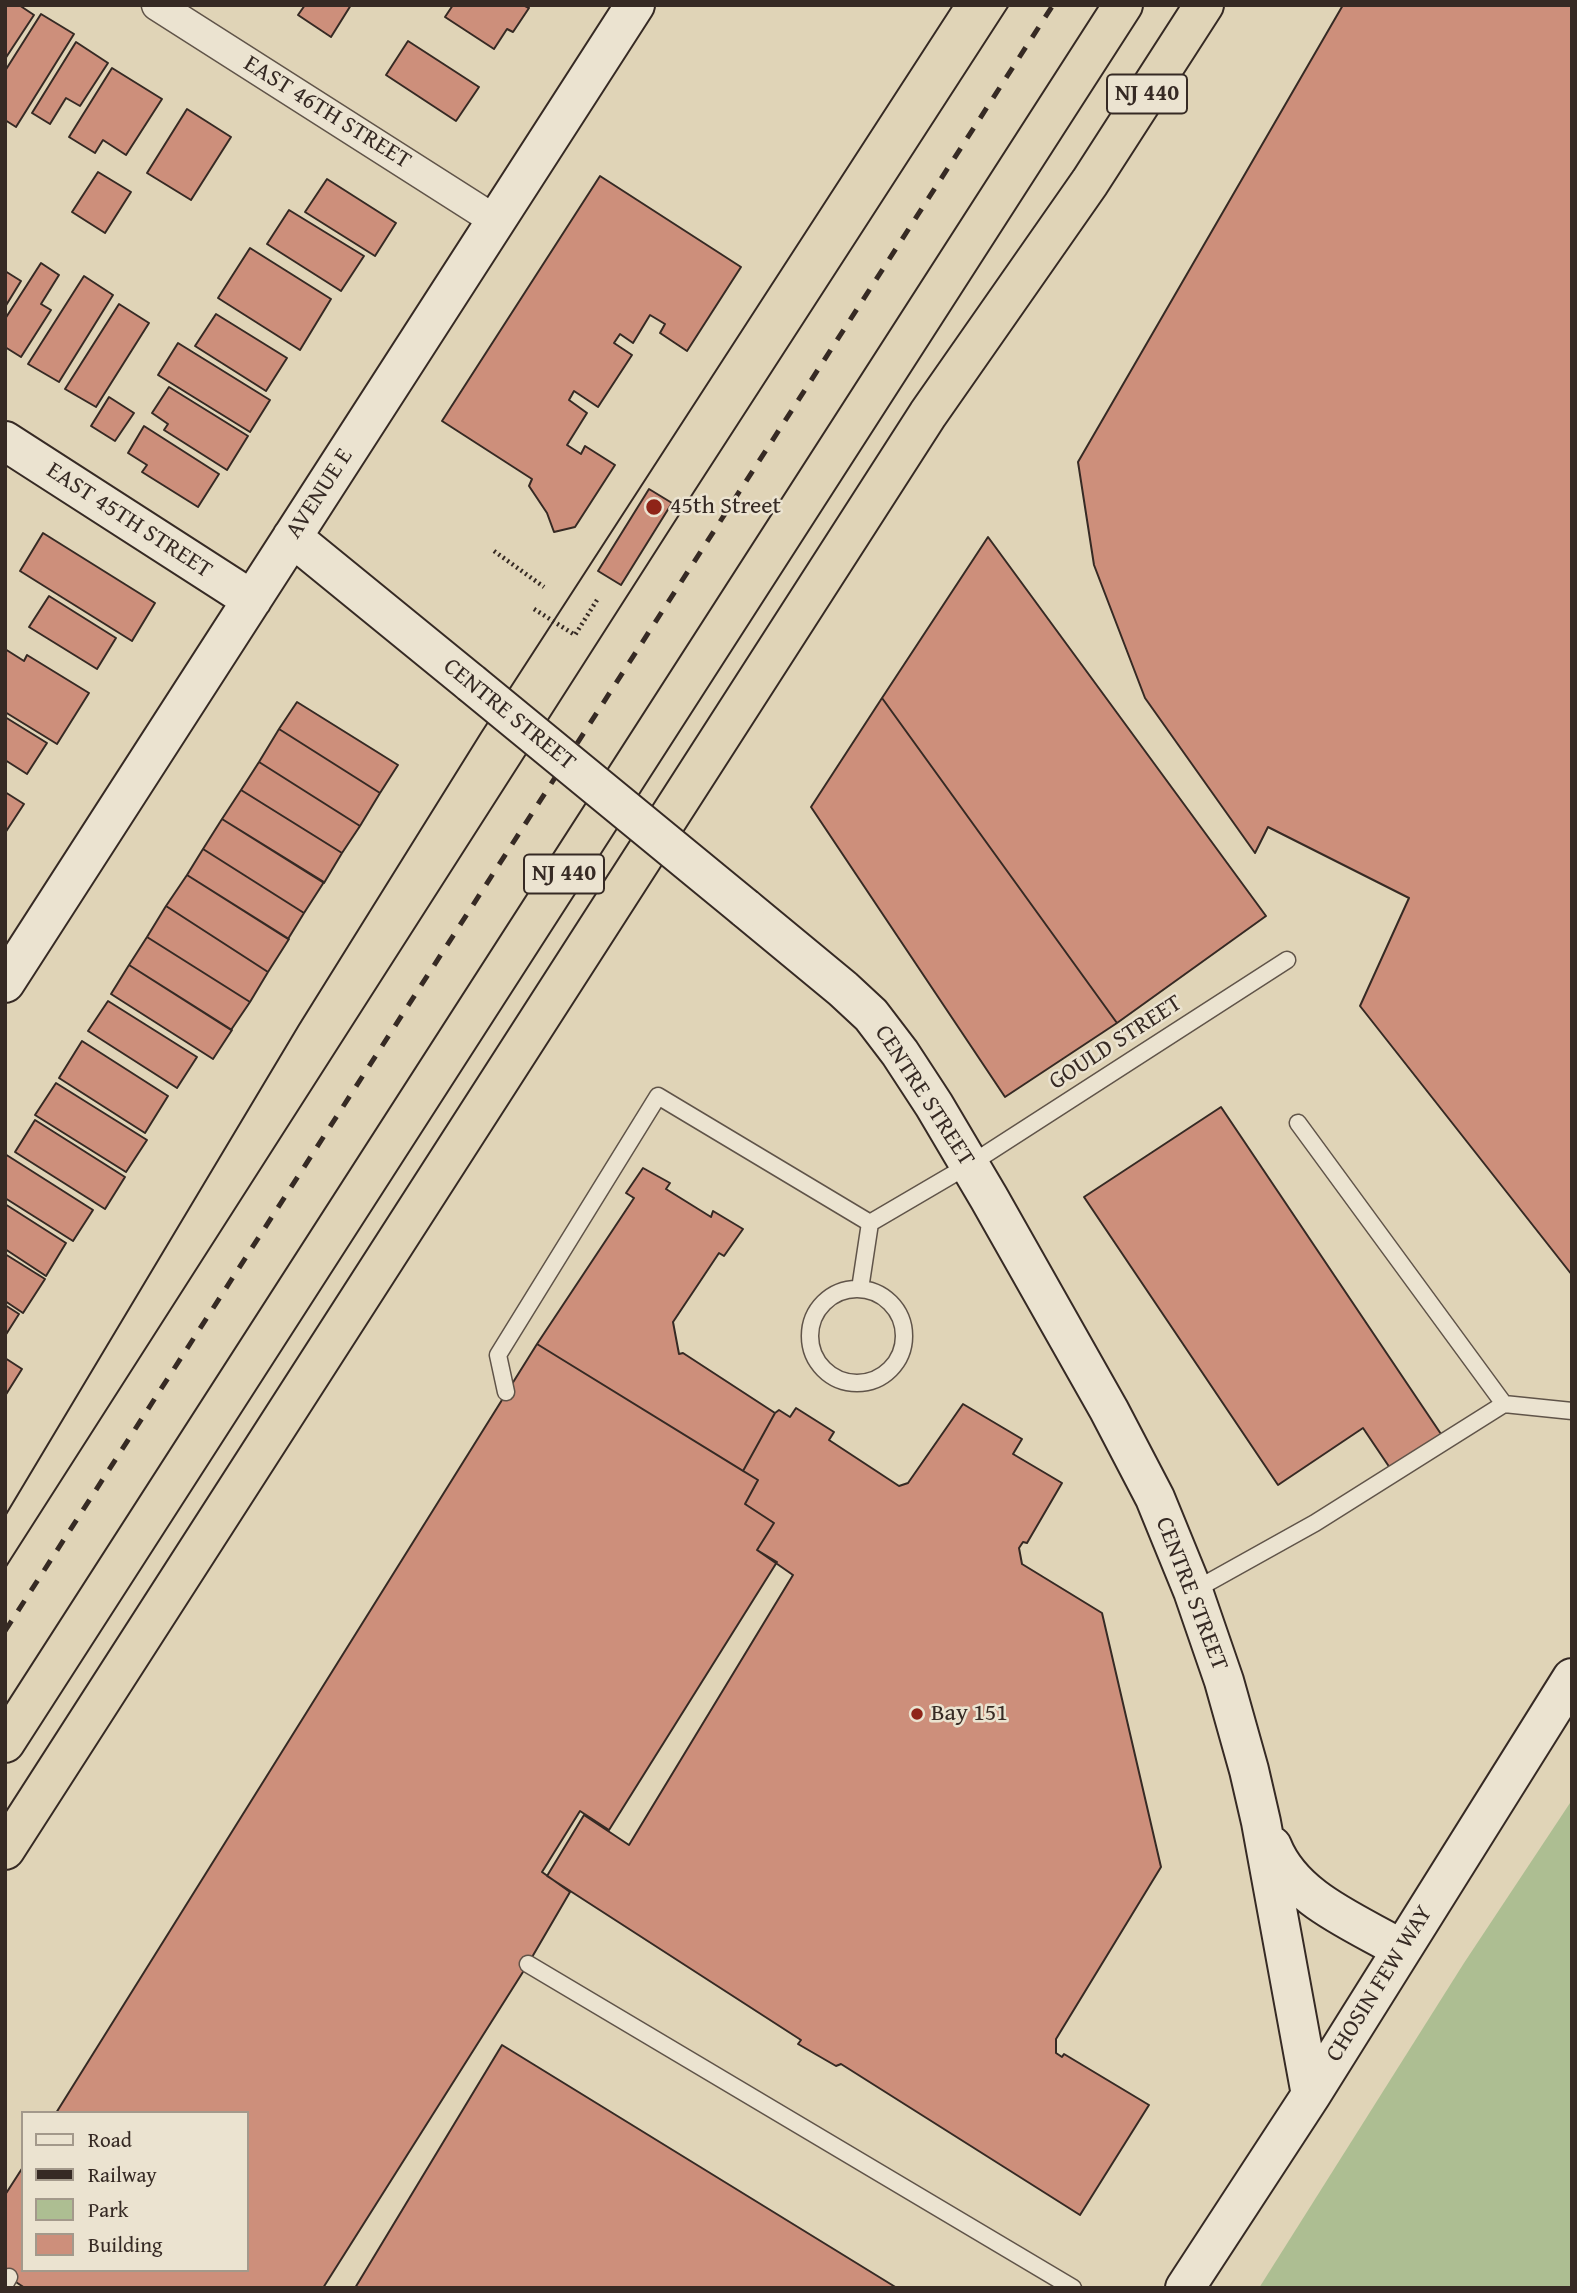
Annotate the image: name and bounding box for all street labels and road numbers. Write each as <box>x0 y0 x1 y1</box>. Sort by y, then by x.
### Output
street label: EAST 46TH STREET <box>238 50 416 176</box>
road number: NJ 440 <box>1107 74 1187 114</box>
street label: AVENUE E <box>280 444 360 544</box>
street label: EAST 45TH STREET <box>41 457 217 585</box>
street label: CENTRE STREET <box>437 653 581 777</box>
road number: NJ 440 <box>524 854 604 894</box>
street label: GOULD STREET <box>1044 989 1188 1097</box>
street label: CENTRE STREET <box>868 1020 980 1172</box>
street label: CENTRE STREET <box>1148 1513 1234 1675</box>
street label: CHOSIN FEW WAY <box>1320 1901 1440 2067</box>

